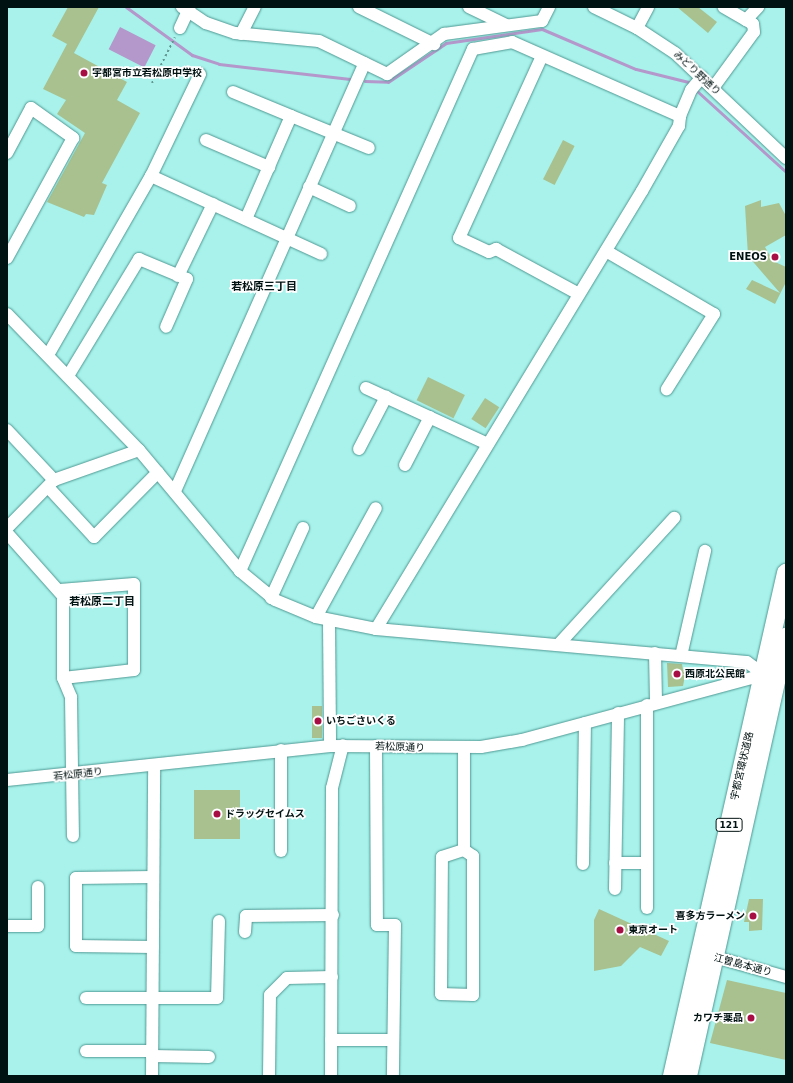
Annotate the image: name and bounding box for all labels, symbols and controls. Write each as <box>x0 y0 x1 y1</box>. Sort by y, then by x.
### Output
street label: みどり野通り <box>671 48 723 98</box>
place label: 宇都宮市立若松原中学校 <box>92 67 202 79</box>
marker: 宇都宮市立若松原中学校 <box>79 68 89 78</box>
place label: ENEOS <box>729 251 767 263</box>
marker: ENEOS <box>770 252 780 262</box>
district label: 若松原三丁目 <box>231 280 297 294</box>
district label: 若松原二丁目 <box>69 595 135 609</box>
place label: 西原北公民館 <box>685 668 745 680</box>
marker: 西原北公民館 <box>672 669 682 679</box>
place label: いちごさいくる <box>326 715 396 727</box>
marker: いちごさいくる <box>313 716 323 726</box>
street label: 宇都宮環状道路 <box>728 731 756 801</box>
street label: 若松原通り <box>375 740 425 754</box>
street label: 若松原通り <box>53 765 103 783</box>
place label: ドラッグセイムス <box>225 808 305 820</box>
marker: ドラッグセイムス <box>212 809 222 819</box>
road number: 121 <box>715 818 743 832</box>
place label: 喜多方ラーメン <box>675 910 745 922</box>
marker: 喜多方ラーメン <box>748 911 758 921</box>
place label: 東京オート <box>628 924 678 936</box>
marker: 東京オート <box>615 925 625 935</box>
street label: 江曽島本通り <box>712 951 774 979</box>
place label: カワチ薬品 <box>693 1012 743 1024</box>
marker: カワチ薬品 <box>746 1013 756 1023</box>

